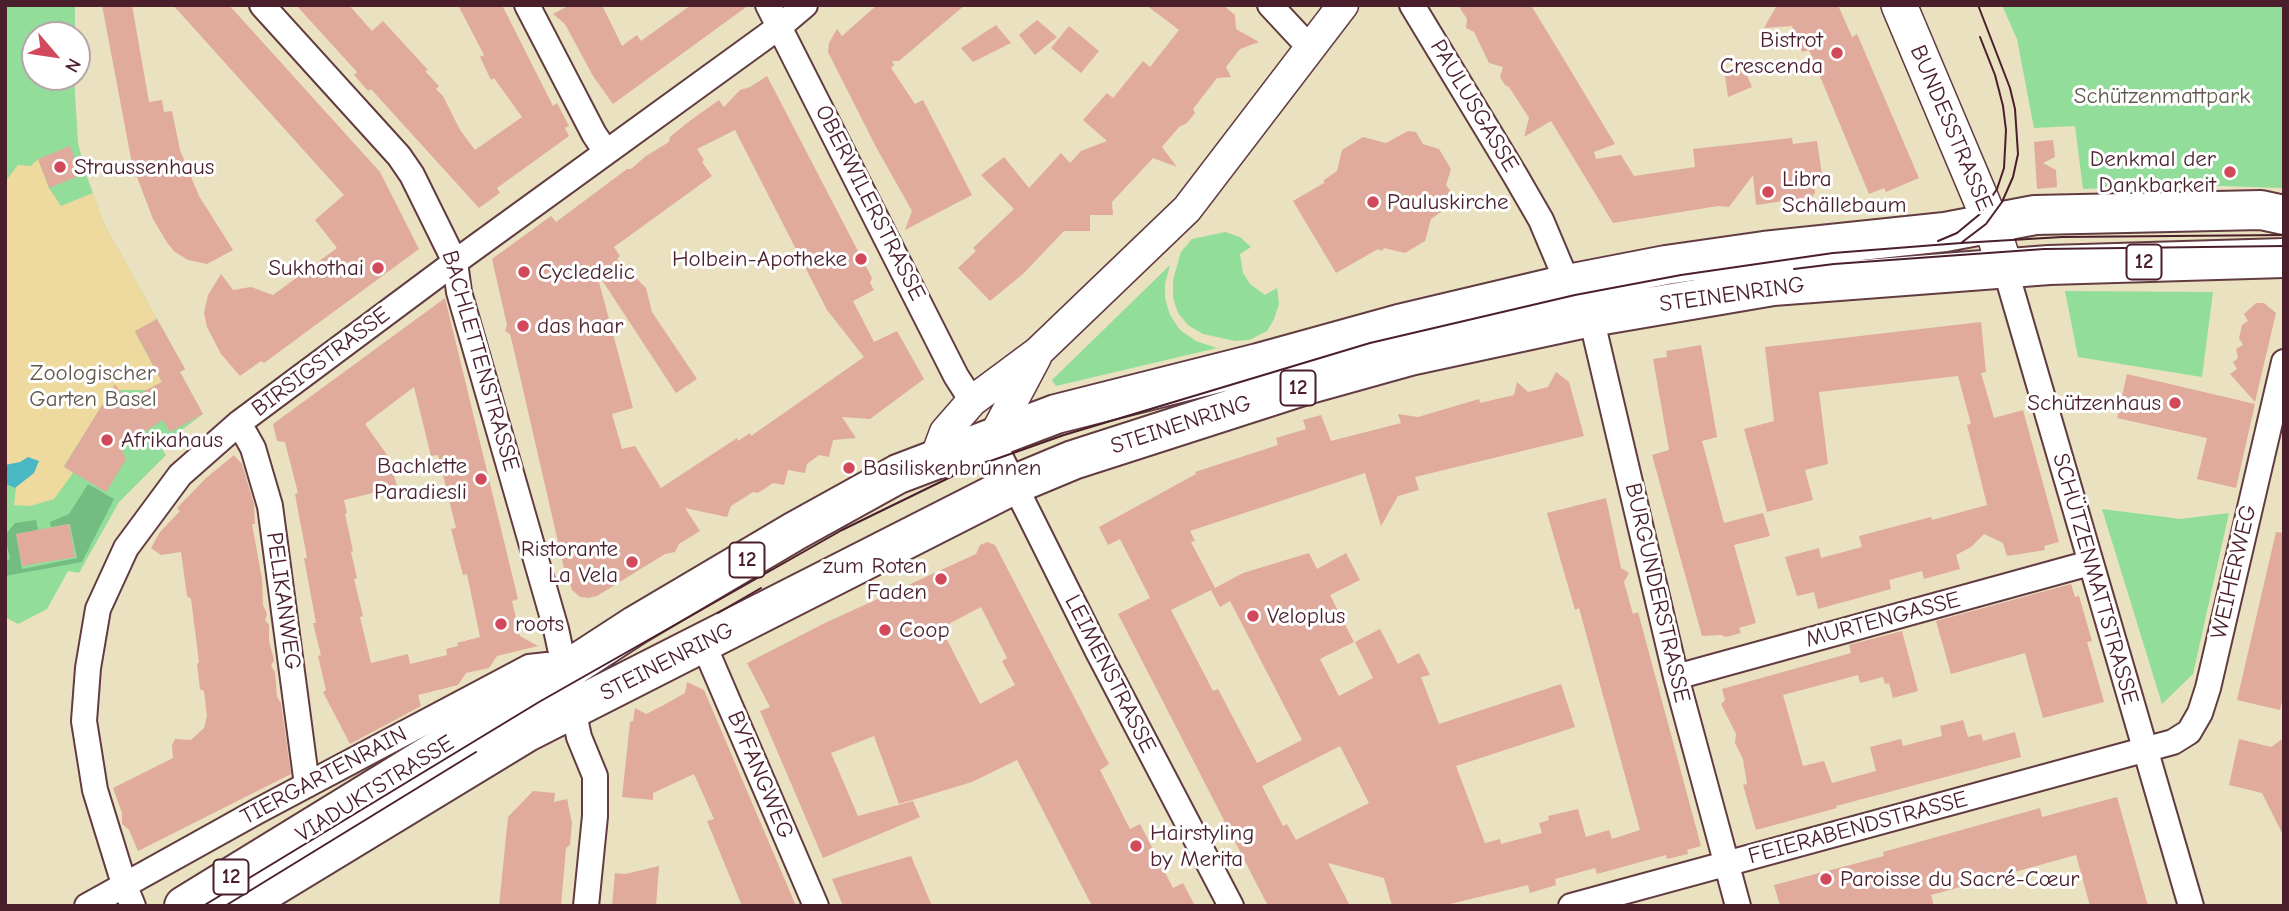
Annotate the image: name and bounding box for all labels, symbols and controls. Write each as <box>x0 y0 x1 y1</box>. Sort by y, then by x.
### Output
north arrow <box>21 21 91 91</box>
place label: Bistrot Crescenda <box>1720 26 1823 80</box>
street label: PAULUSGASSE <box>1424 35 1524 177</box>
street label: BUNDESSTRASSE <box>1904 41 1998 215</box>
marker: Bistrot Crescenda <box>1829 45 1845 61</box>
text: N <box>60 54 85 76</box>
park label: Schützenmattpark <box>2074 82 2250 110</box>
street label: OBERWILERSTRASSE <box>809 101 931 305</box>
place label: Denkmal der Dankbarkeit <box>2090 145 2216 199</box>
place label: Straussenhaus <box>74 153 214 181</box>
marker: Straussenhaus <box>52 159 68 175</box>
marker: Denkmal der Dankbarkeit <box>2222 164 2238 180</box>
place label: Libra Schällebaum <box>1782 165 1907 219</box>
marker: Libra Schällebaum <box>1760 184 1776 200</box>
place label: Pauluskirche <box>1387 188 1509 216</box>
marker: Pauluskirche <box>1365 194 1381 210</box>
road number: 12 <box>2126 244 2162 280</box>
place label: Holbein-Apotheke <box>672 245 847 273</box>
street label: BACHLETTENSTRASSE <box>435 248 525 474</box>
marker: Holbein-Apotheke <box>853 251 869 267</box>
place label: Sukhothai <box>268 254 364 282</box>
place label: Cycledelic <box>538 258 635 286</box>
marker: Sukhothai <box>370 260 386 276</box>
marker: Cycledelic <box>516 264 532 280</box>
street label: STEINENRING <box>1658 271 1806 319</box>
street label: BIRSIGSTRASSE <box>247 301 395 423</box>
place label: das haar <box>537 312 624 340</box>
marker: das haar <box>515 318 531 334</box>
park label: Zoologischer Garten Basel <box>29 359 157 413</box>
road number: 12 <box>1280 370 1316 406</box>
street label: STEINENRING <box>1107 389 1255 461</box>
place label: Schützenhaus <box>2027 389 2161 417</box>
marker: Schützenhaus <box>2167 395 2183 411</box>
place label: Afrikahaus <box>121 426 223 454</box>
marker: Afrikahaus <box>99 432 115 448</box>
street label: SCHÜTZENMATTSTRASSE <box>2046 450 2144 708</box>
place label: Bachlette Paradiesli <box>374 452 467 506</box>
place label: Basiliskenbrunnen <box>863 454 1042 482</box>
marker: Basiliskenbrunnen <box>841 460 857 476</box>
marker: Bachlette Paradiesli <box>473 471 489 487</box>
street label: BURGUNDERSTRASSE <box>1618 481 1696 705</box>
street label: WEIHERWEG <box>2205 502 2263 642</box>
street label: PELIKANWEG <box>260 530 306 672</box>
place label: Ristorante La Vela <box>521 535 618 589</box>
road number: 12 <box>730 542 764 578</box>
place label: zum Roten Faden <box>823 552 927 606</box>
marker: Ristorante La Vela <box>624 554 640 570</box>
marker: zum Roten Faden <box>933 571 949 587</box>
street label: MURTENGASSE <box>1803 586 1963 654</box>
street label: LEIMENSTRASSE <box>1058 590 1162 758</box>
place label: Veloplus <box>1267 602 1345 630</box>
marker: Veloplus <box>1245 608 1261 624</box>
place label: roots <box>515 610 564 638</box>
marker: roots <box>493 616 509 632</box>
place label: Coop <box>899 616 950 644</box>
street label: STEINENRING <box>596 617 738 707</box>
marker: Coop <box>877 622 893 638</box>
street label: BYFANGWEG <box>721 707 799 843</box>
street label: TIERGARTENRAIN <box>236 721 412 831</box>
street label: VIADUKTSTRASSE <box>291 729 459 849</box>
street label: FEIERABENDSTRASSE <box>1745 785 1971 871</box>
place label: Hairstyling by Merita <box>1150 819 1254 873</box>
marker: Hairstyling by Merita <box>1128 838 1144 854</box>
road number: 12 <box>214 860 248 894</box>
place label: Paroisse du Sacré-Cœur <box>1840 865 2079 893</box>
marker: Paroisse du Sacré-Cœur <box>1818 871 1834 887</box>

